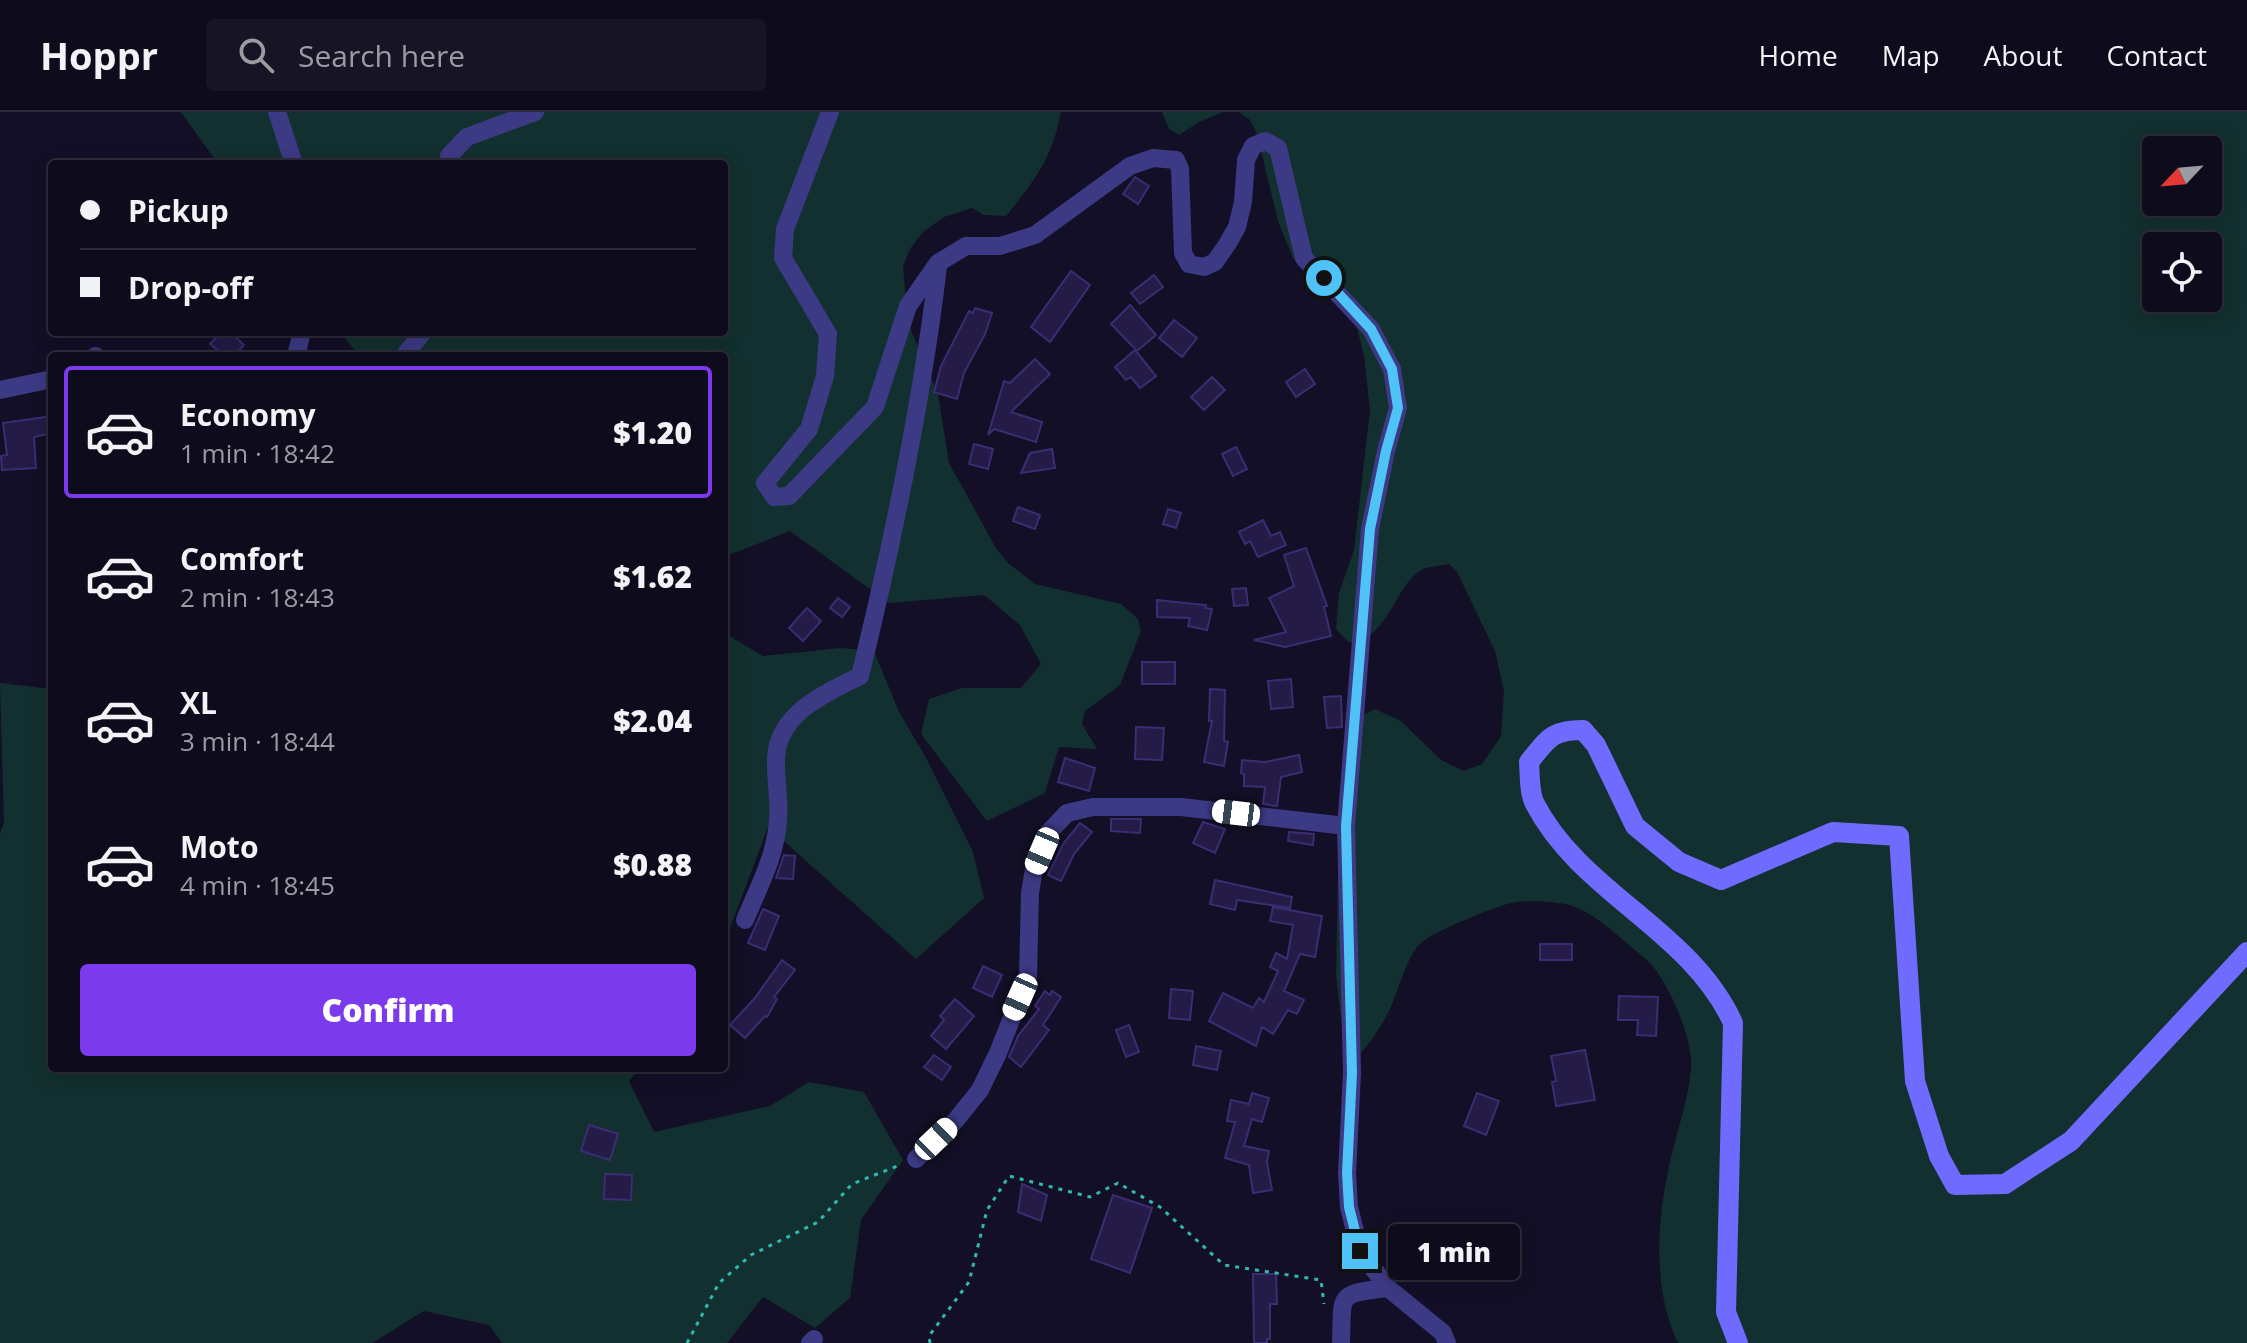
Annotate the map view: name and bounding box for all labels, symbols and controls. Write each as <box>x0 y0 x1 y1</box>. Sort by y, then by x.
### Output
search box <box>206 19 766 91</box>
text: Hoppr <box>40 29 158 81</box>
icon: search <box>234 33 278 77</box>
text: Search here <box>298 35 465 76</box>
text: Home <box>1759 36 1838 74</box>
text: Map <box>1882 36 1940 74</box>
text: About <box>1984 36 2062 74</box>
text: Contact <box>2106 36 2207 74</box>
north arrow <box>2142 136 2222 216</box>
map controls <box>2142 136 2222 312</box>
text: Pickup <box>128 190 229 231</box>
button: locate <box>2142 232 2222 312</box>
route start <box>1306 260 1342 296</box>
text: Drop-off <box>128 267 253 308</box>
text: Economy <box>180 394 316 435</box>
icon: car <box>84 396 156 468</box>
text: $1.20 <box>613 412 692 453</box>
text: 1 min · 18:42 <box>180 435 335 471</box>
text: Comfort <box>180 538 304 579</box>
icon: car <box>84 540 156 612</box>
text: $1.62 <box>613 556 692 597</box>
text: 2 min · 18:43 <box>180 579 335 615</box>
text: XL <box>180 682 217 723</box>
icon: car <box>84 684 156 756</box>
text: $2.04 <box>613 700 692 741</box>
text: 3 min · 18:44 <box>180 723 335 759</box>
car <box>1211 798 1261 828</box>
car <box>1022 824 1062 878</box>
text: Moto <box>180 826 258 867</box>
icon: car <box>84 828 156 900</box>
text: $0.88 <box>613 844 692 885</box>
text: 4 min · 18:45 <box>180 867 335 903</box>
button: Confirm <box>80 964 696 1056</box>
car <box>999 970 1041 1024</box>
car <box>910 1114 962 1164</box>
callout: 1 min <box>1388 1223 1520 1279</box>
route end <box>1342 1233 1378 1269</box>
text: 1 min <box>1417 1234 1491 1270</box>

